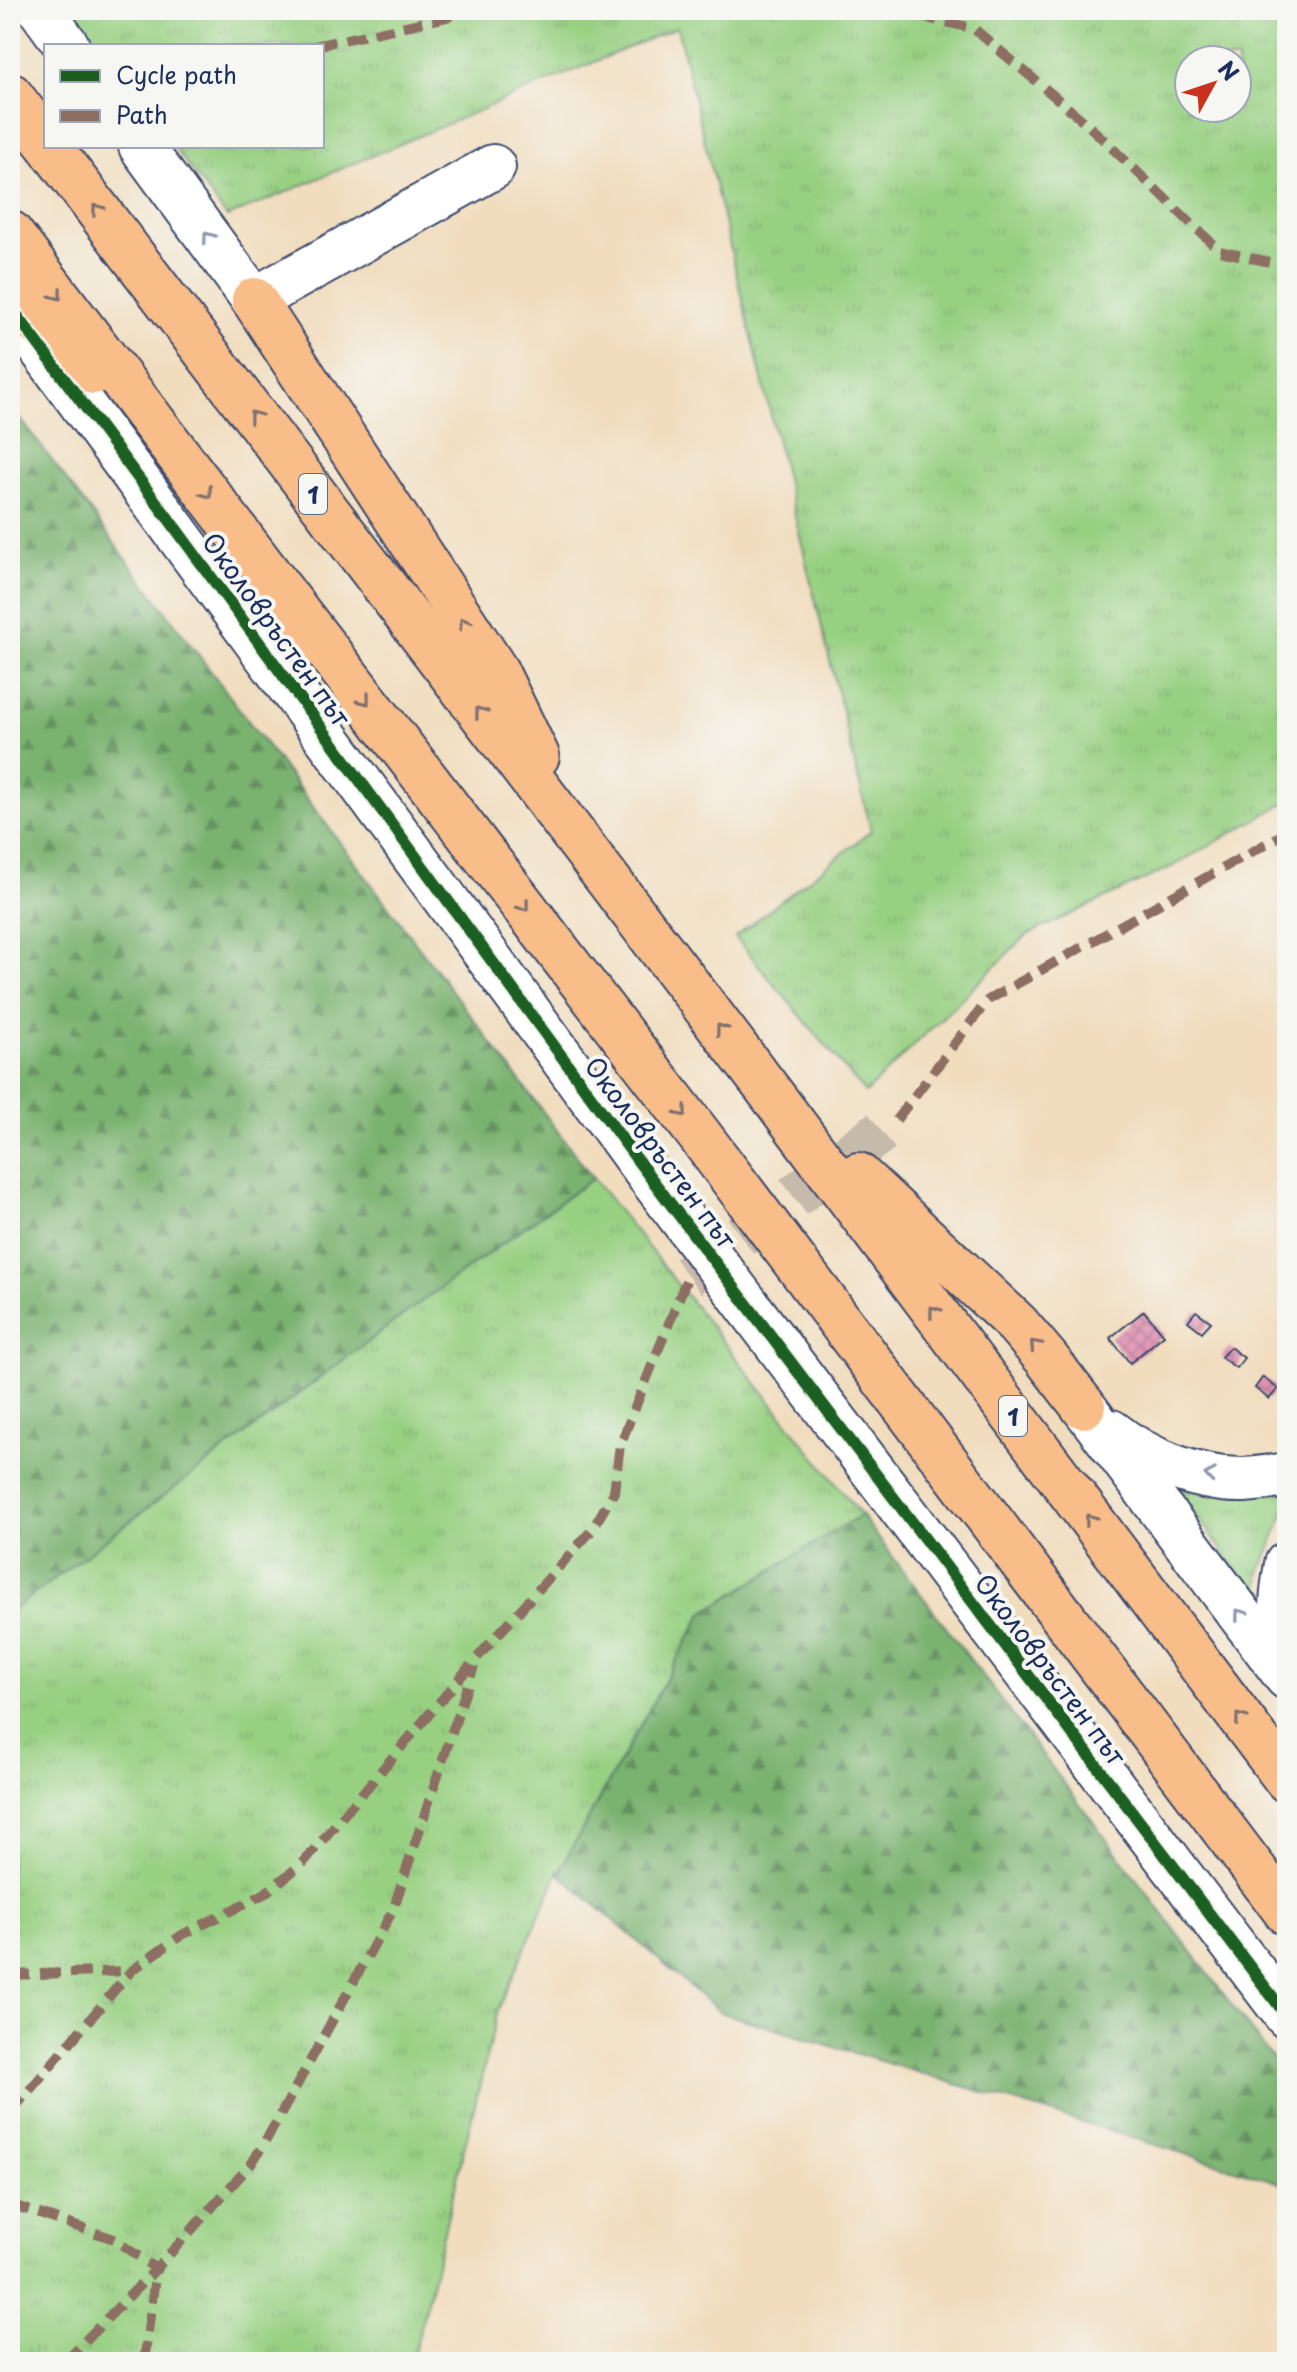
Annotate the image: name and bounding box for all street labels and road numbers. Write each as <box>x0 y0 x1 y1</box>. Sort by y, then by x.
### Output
road number: 1 <box>299 474 327 514</box>
street label: Околовръстен път <box>193 524 361 735</box>
street label: Околовръстен път <box>576 1048 747 1257</box>
road number: 1 <box>999 1396 1027 1436</box>
street label: Околовръстен път <box>966 1565 1137 1774</box>

